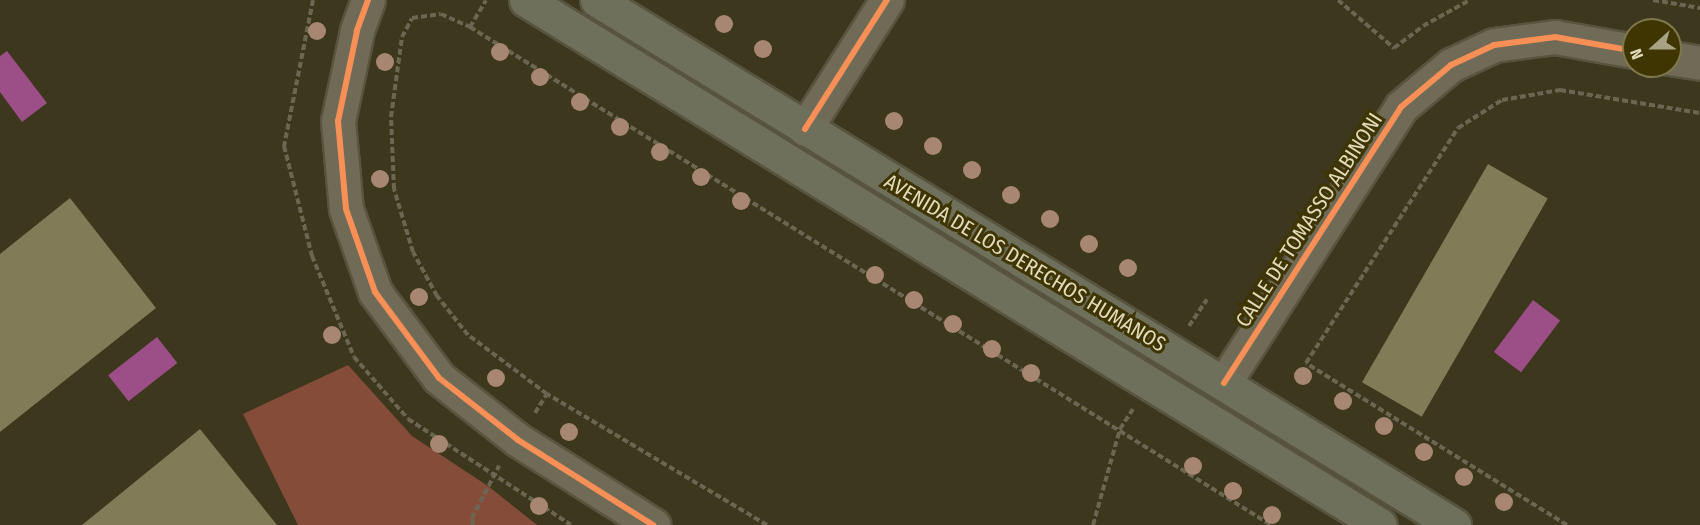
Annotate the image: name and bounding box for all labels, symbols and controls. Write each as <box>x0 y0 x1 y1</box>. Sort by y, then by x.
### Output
north arrow <box>1622 18 1682 78</box>
text: N <box>1626 46 1647 62</box>
street label: CALLE DE TOMASSO ALBINONI <box>1230 108 1388 332</box>
street label: AVENIDA DE LOS DERECHOS HUMANOS <box>880 169 1170 357</box>

